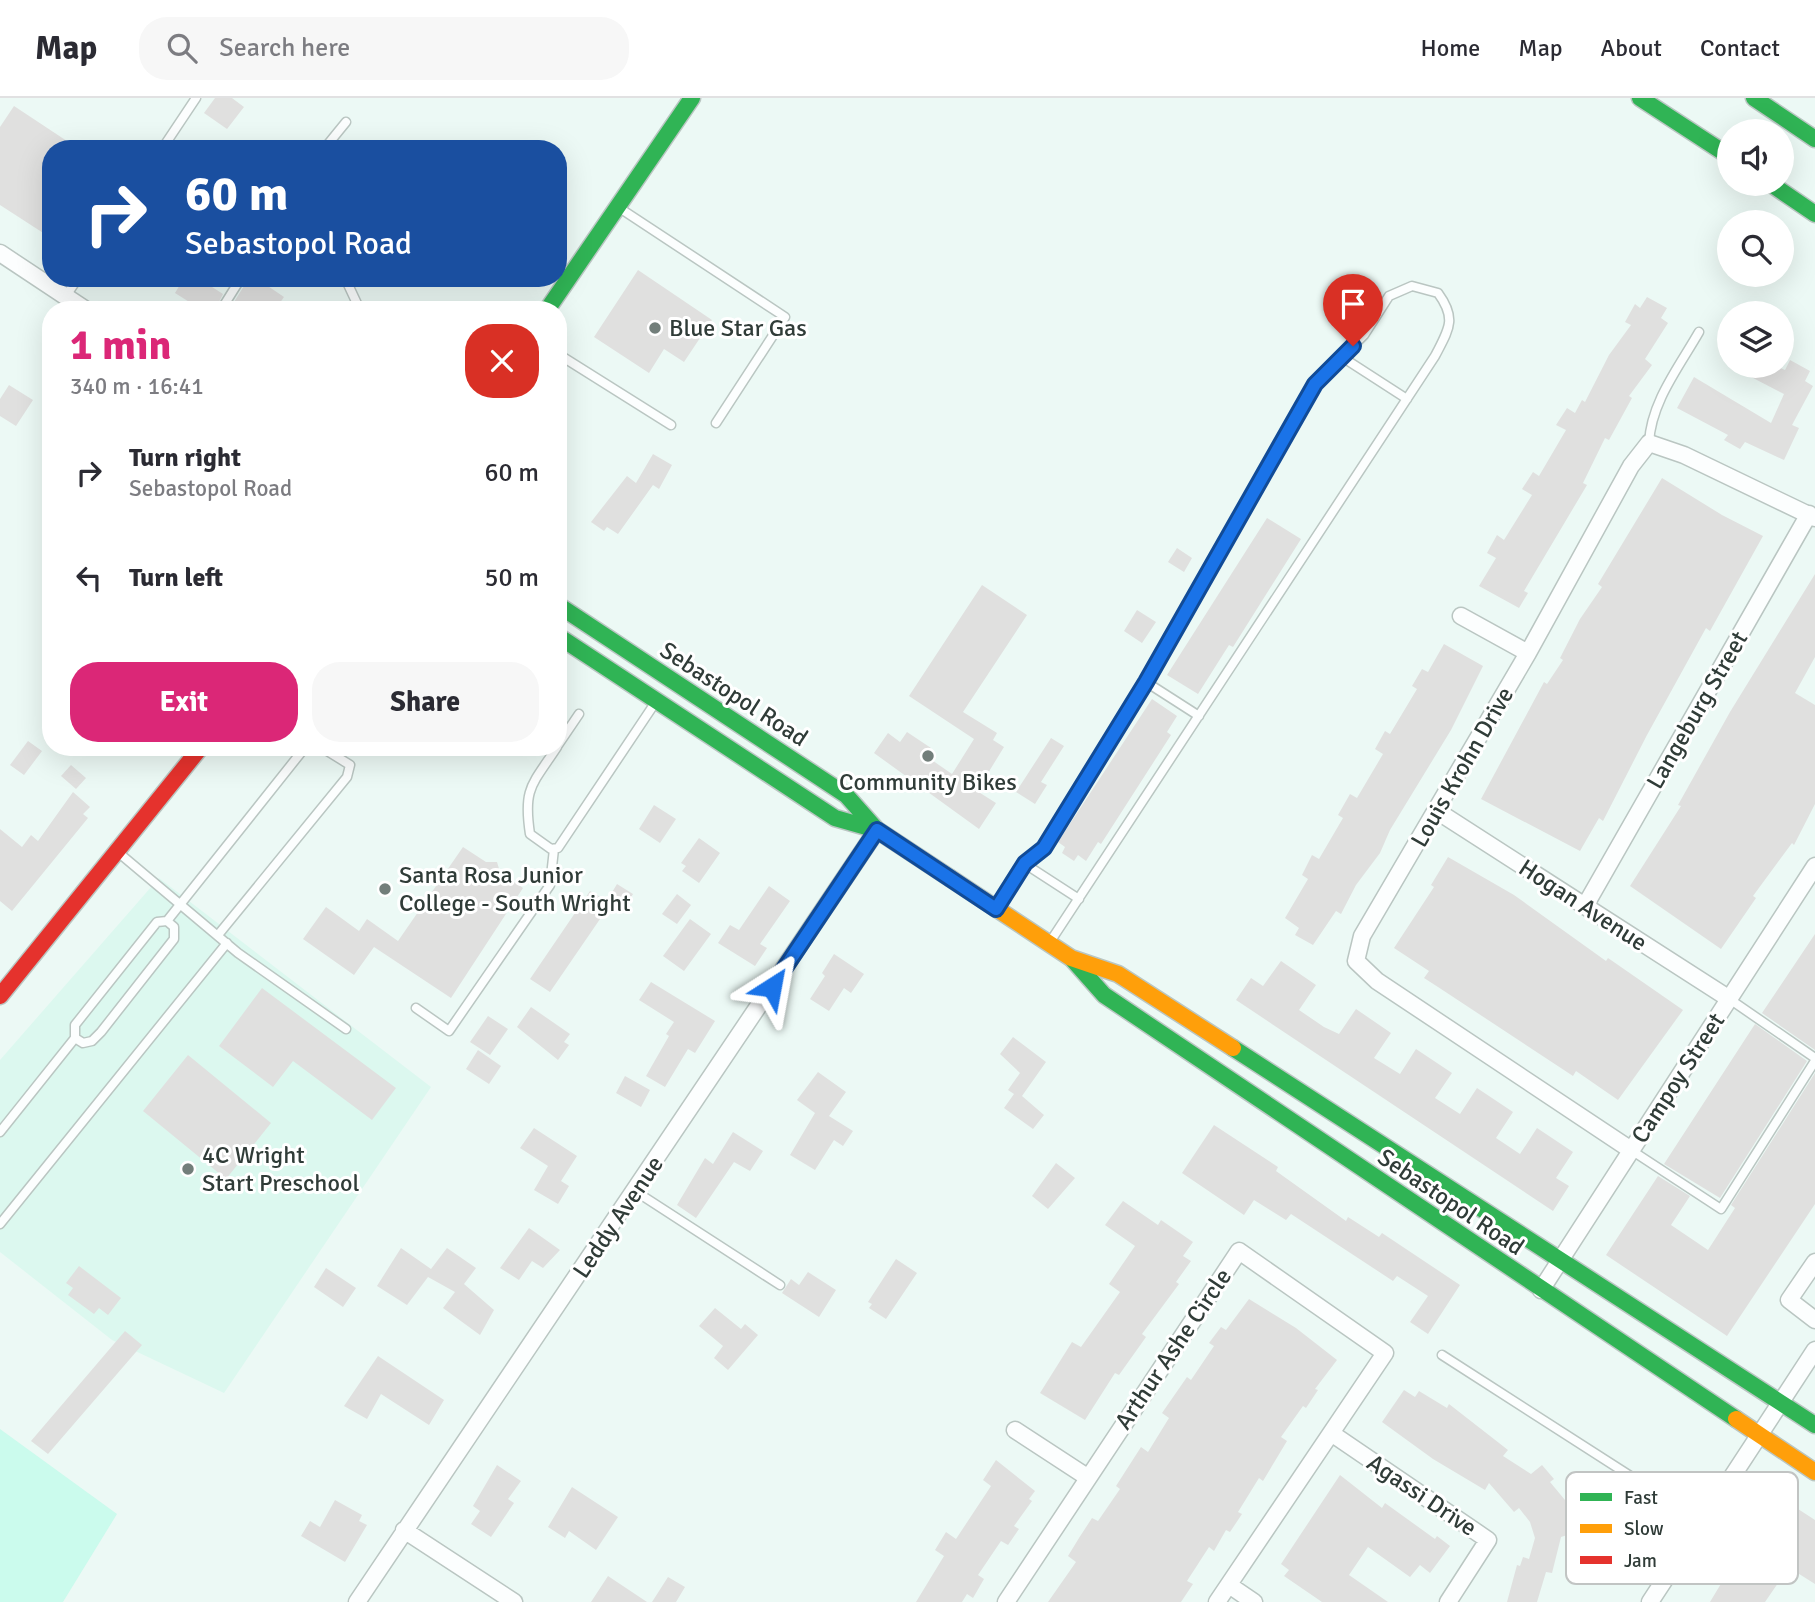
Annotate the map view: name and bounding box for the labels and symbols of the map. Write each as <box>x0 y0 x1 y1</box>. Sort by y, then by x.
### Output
pin <box>1323 274 1383 346</box>
place label: Blue Star Gas <box>669 313 807 343</box>
marker: Blue Star Gas <box>647 320 663 336</box>
street label: Langeburg Street <box>1640 626 1754 794</box>
street label: Sebastopol Road <box>654 635 814 753</box>
street label: Louis Krohn Drive <box>1404 682 1520 852</box>
marker: Community Bikes <box>920 748 936 764</box>
place label: Community Bikes <box>839 767 1017 797</box>
street label: Hogan Avenue <box>1513 852 1653 958</box>
place label: Santa Rosa Junior College - South Wright <box>399 860 631 918</box>
marker: Santa Rosa Junior College - South Wright <box>377 881 393 897</box>
position arrow <box>735 950 809 1024</box>
street label: Campoy Street <box>1625 1007 1731 1149</box>
place label: 4C Wright Start Preschool <box>202 1140 359 1198</box>
street label: Sebastopol Road <box>1372 1142 1530 1262</box>
street label: Leddy Avenue <box>566 1150 670 1284</box>
marker: 4C Wright Start Preschool <box>180 1161 196 1177</box>
street label: Arthur Ashe Circle <box>1108 1263 1238 1435</box>
street label: Agassi Drive <box>1361 1447 1483 1543</box>
legend <box>1566 1472 1798 1584</box>
text: Fast <box>1624 1486 1658 1510</box>
text: Slow <box>1624 1517 1664 1541</box>
text: Jam <box>1624 1549 1657 1573</box>

